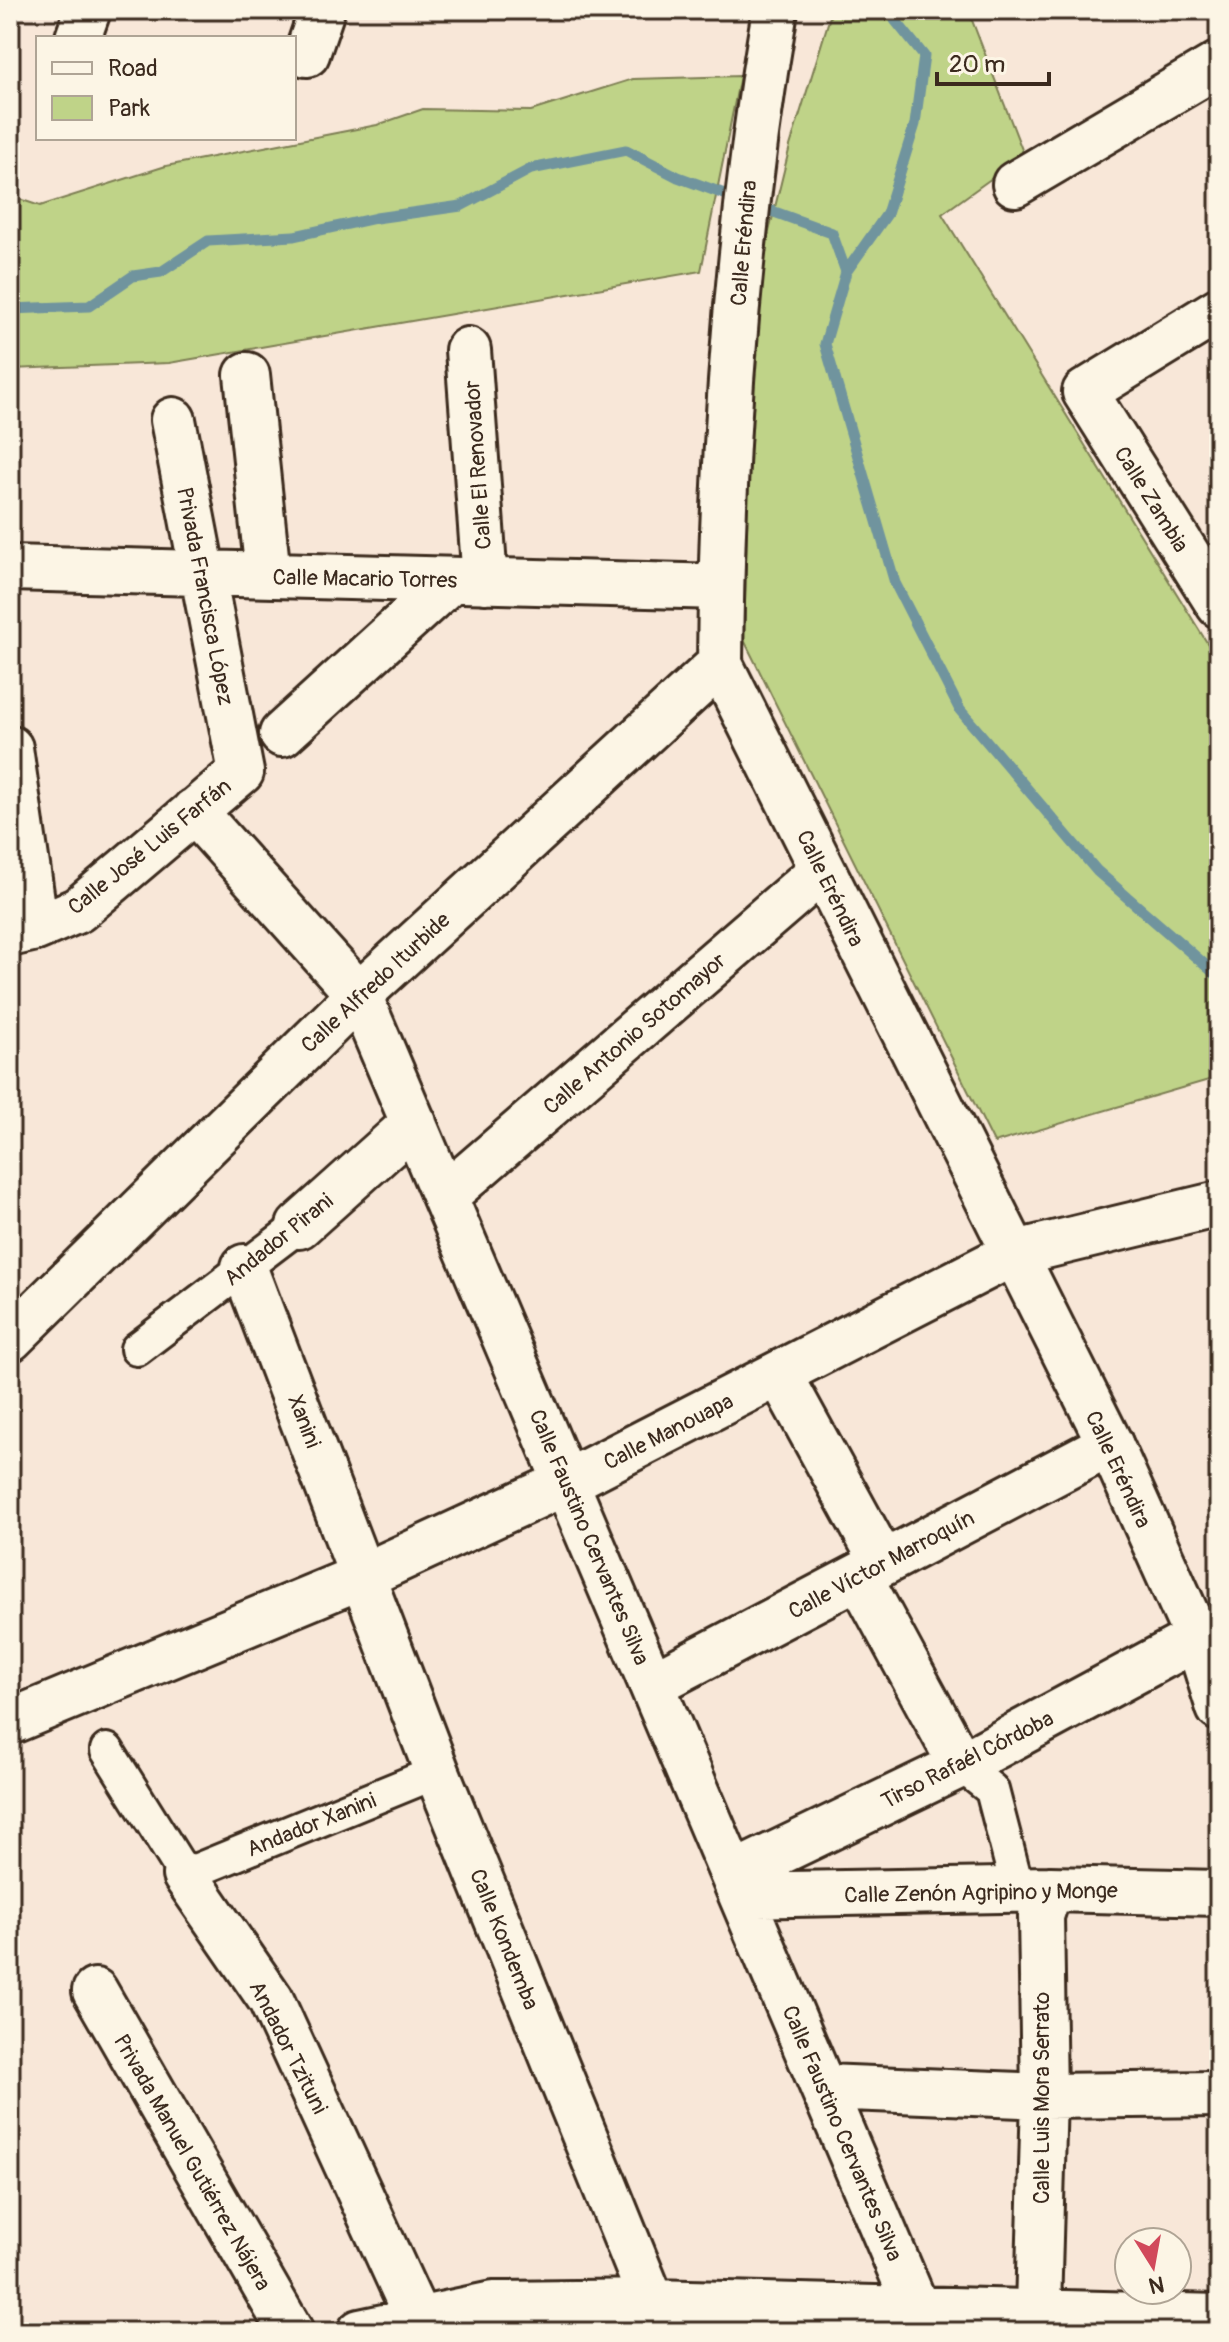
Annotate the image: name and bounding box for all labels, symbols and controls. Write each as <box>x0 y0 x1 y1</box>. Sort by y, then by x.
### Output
legend <box>36 36 296 140</box>
scale bar <box>937 36 1049 86</box>
text: 20 m <box>949 50 1005 79</box>
text: Road <box>108 54 158 83</box>
text: Park <box>108 94 150 123</box>
street label: Calle Eréndira <box>725 179 763 307</box>
street label: Calle El Renovador <box>458 379 498 550</box>
street label: Calle Zambia <box>1108 441 1195 558</box>
street label: Privada Francisca López <box>170 485 240 708</box>
street label: Calle Macario Torres <box>272 563 458 595</box>
street label: Calle José Luis Farfán <box>62 772 237 921</box>
street label: Calle Eréndira <box>790 826 870 951</box>
street label: Calle Alfredo Iturbide <box>295 906 456 1059</box>
street label: Calle Antonio Sotomayor <box>537 947 732 1121</box>
street label: Andador Pirani <box>218 1187 339 1292</box>
street label: Calle Manouapa <box>599 1387 738 1477</box>
street label: Xanini <box>281 1391 327 1452</box>
street label: Calle Faustino Cervantes Silva <box>522 1405 656 1669</box>
street label: Calle Eréndira <box>1079 1406 1157 1533</box>
street label: Calle Víctor Marroquín <box>784 1504 979 1626</box>
street label: Tirso Rafaél Córdoba <box>877 1704 1058 1815</box>
street label: Andador Xanini <box>243 1786 380 1864</box>
street label: Calle Kondemba <box>463 1865 545 2014</box>
street label: Calle Zenón Agripino y Monge <box>844 1877 1118 1909</box>
street label: Andador Tzituni <box>243 1976 334 2119</box>
street label: Calle Luis Mora Serrato <box>1028 1992 1056 2204</box>
street label: Calle Faustino Cervantes Silva <box>775 2001 909 2265</box>
street label: Privada Manuel Gutiérrez Nájera <box>107 2029 277 2296</box>
north arrow <box>1113 2226 1193 2306</box>
text: N <box>1147 2269 1167 2300</box>

